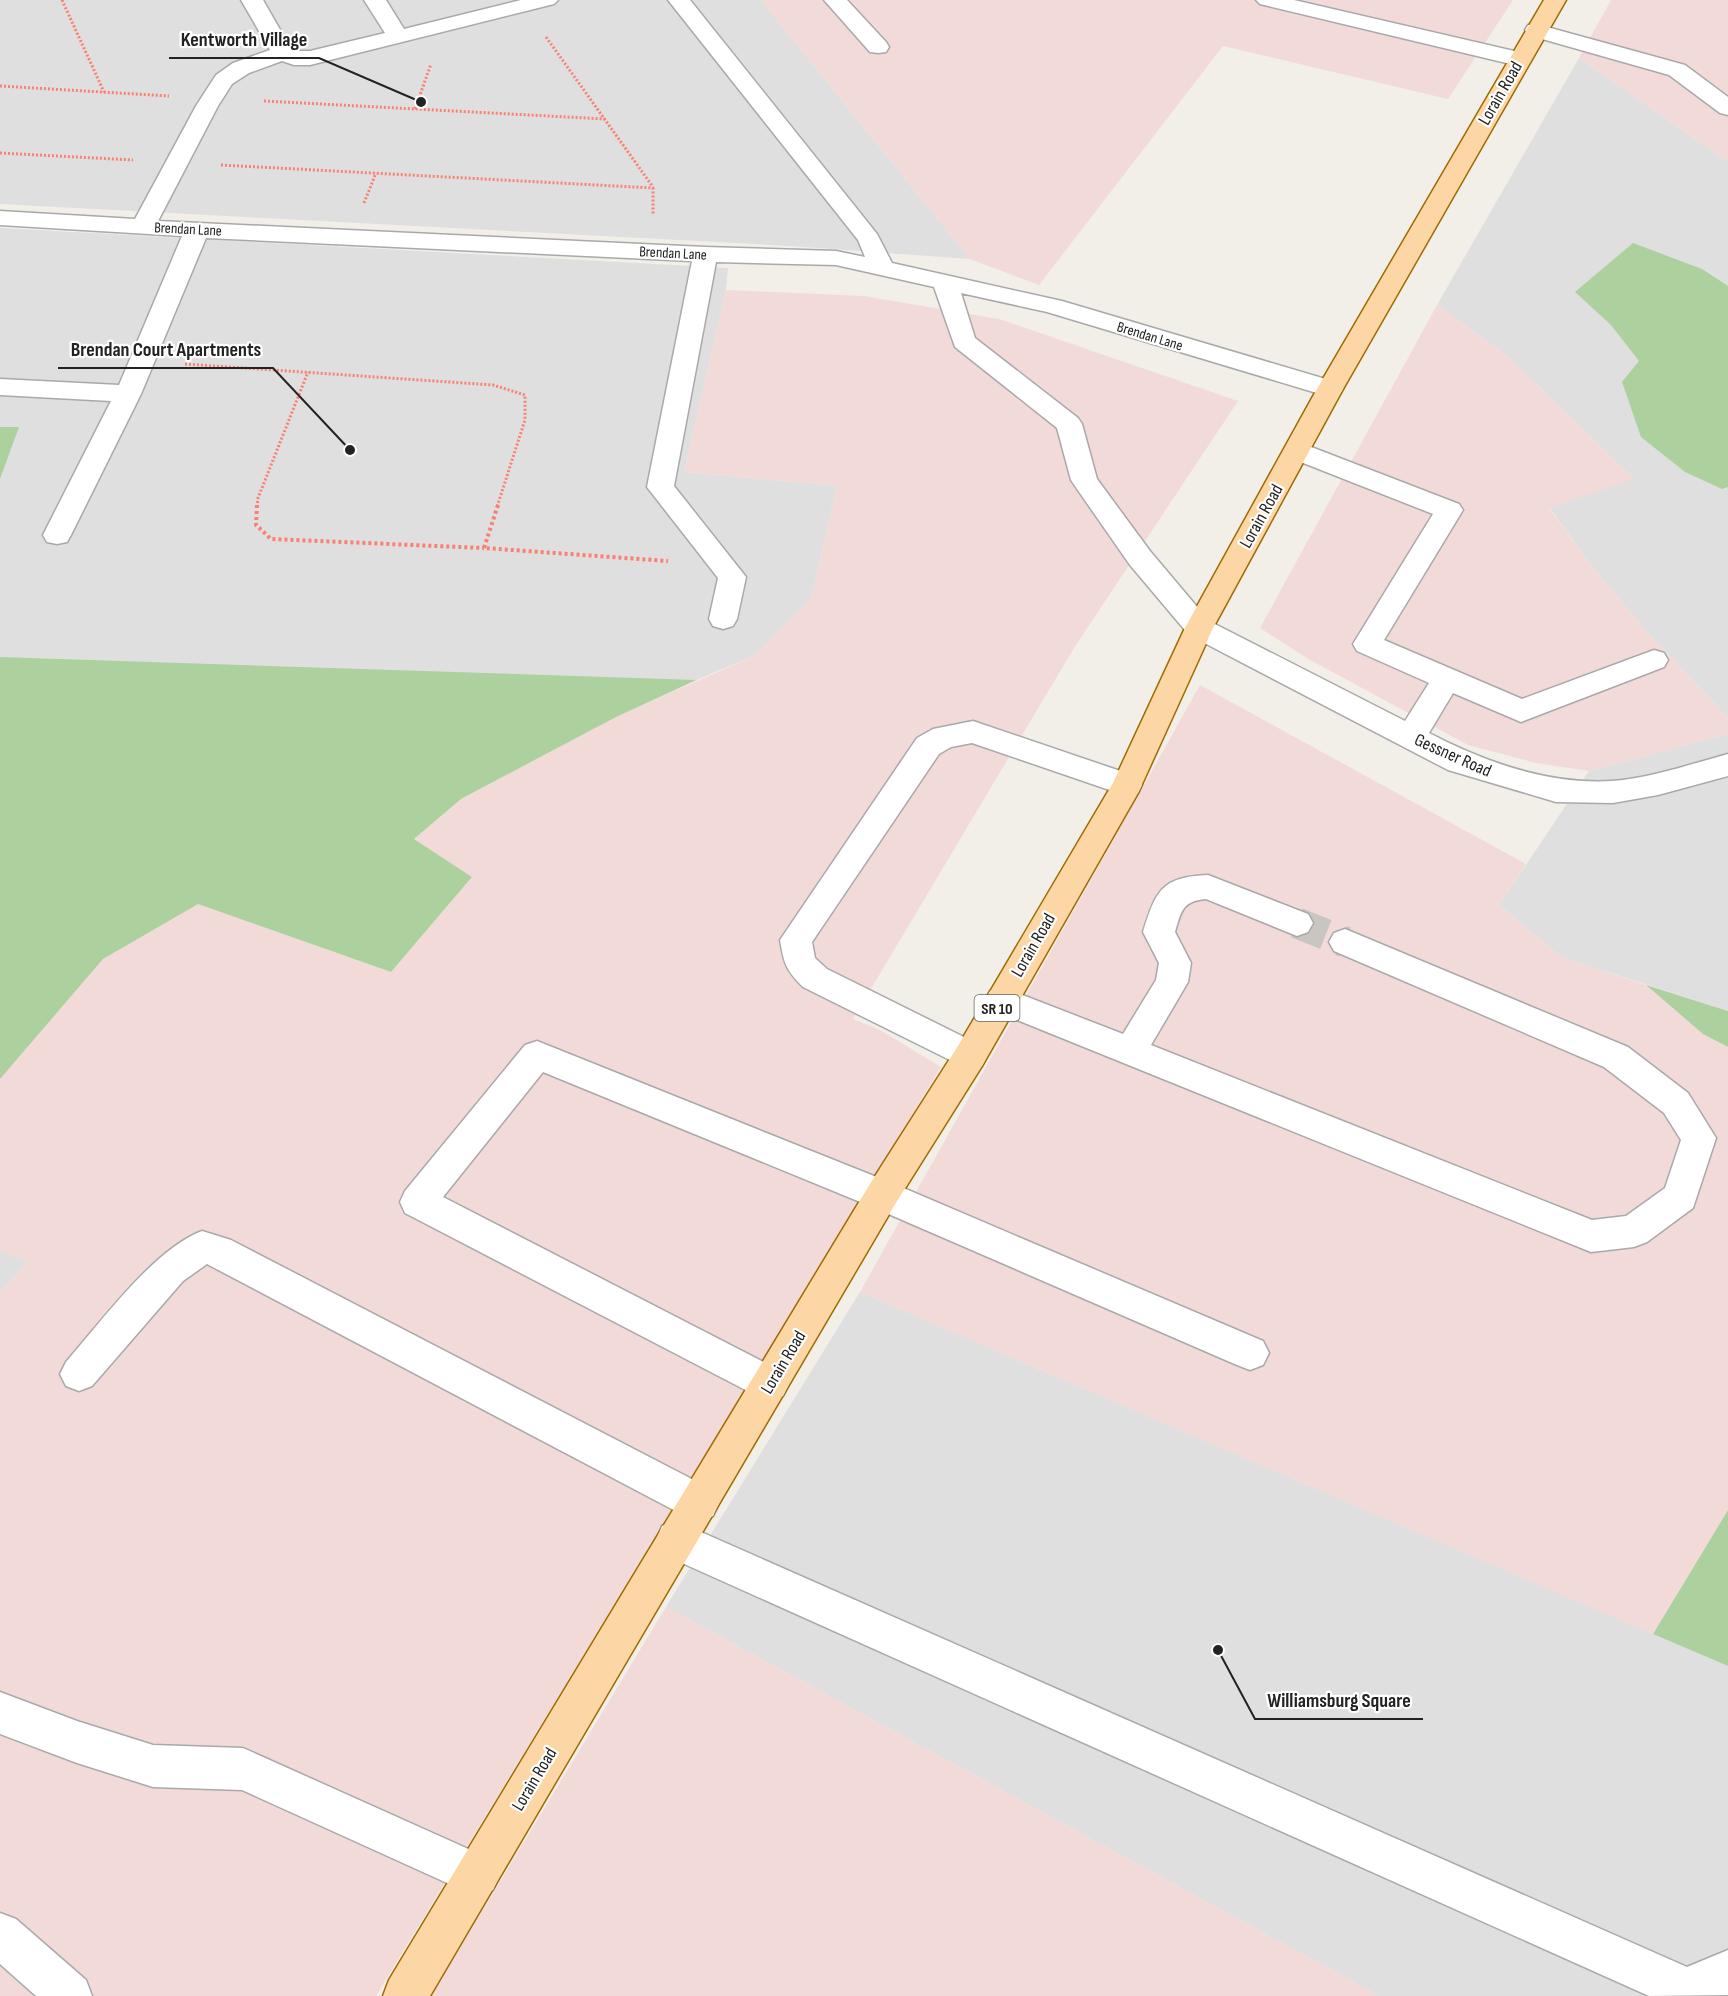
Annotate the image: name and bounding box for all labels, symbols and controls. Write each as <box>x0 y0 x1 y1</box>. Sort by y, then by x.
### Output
callout: Kentworth Village <box>169 20 319 58</box>
text: Kentworth Village <box>181 28 307 52</box>
street label: Lorain Road <box>1474 58 1527 129</box>
street label: Brendan Lane <box>154 218 222 241</box>
street label: Brendan Lane <box>639 242 707 265</box>
street label: Brendan Lane <box>1115 317 1185 355</box>
callout: Brendan Court Apartments <box>58 330 273 368</box>
text: Brendan Court Apartments <box>71 338 262 362</box>
street label: Lorain Road <box>1235 481 1288 552</box>
street label: Gessner Road <box>1411 729 1494 782</box>
street label: Lorain Road <box>1007 910 1060 981</box>
road number: SR 10 <box>974 995 1020 1021</box>
street label: Lorain Road <box>756 1327 810 1398</box>
callout: Williamsburg Square <box>1255 1681 1423 1719</box>
text: Williamsburg Square <box>1267 1689 1411 1713</box>
street label: Lorain Road <box>507 1744 561 1815</box>

